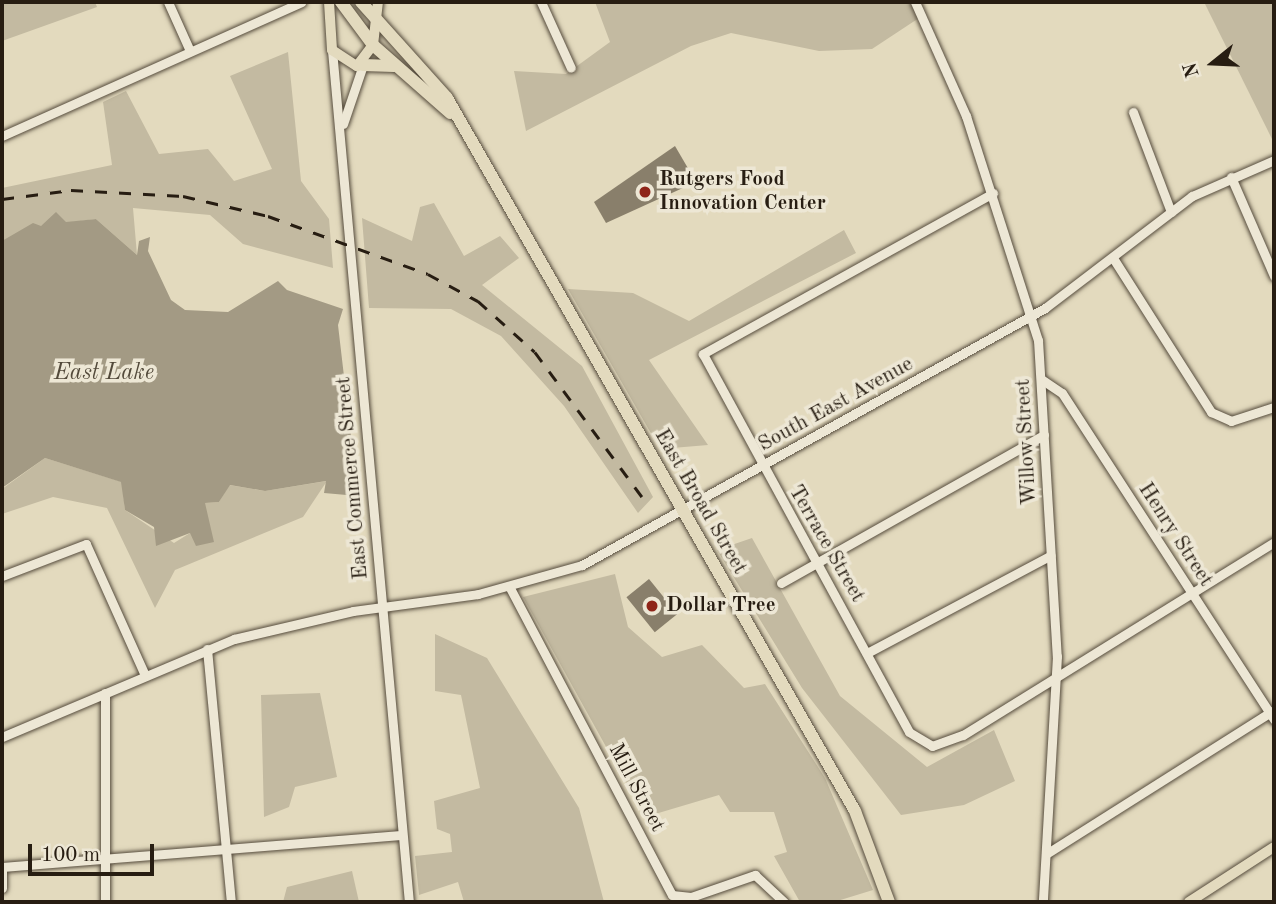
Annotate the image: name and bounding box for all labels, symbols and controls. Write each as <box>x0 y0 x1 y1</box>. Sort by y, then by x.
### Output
north arrow <box>1178 28 1248 98</box>
text: N <box>1181 60 1204 79</box>
place label: Rutgers Food Innovation Center <box>659 167 826 217</box>
marker: Rutgers Food Innovation Center <box>637 184 653 200</box>
street label: South East Avenue <box>754 352 918 458</box>
water label: East Lake <box>54 359 154 387</box>
street label: East Commerce Street <box>332 375 374 581</box>
street label: Willow Street <box>1011 378 1043 506</box>
street label: East Broad Street <box>648 425 752 579</box>
street label: Henry Street <box>1132 478 1218 592</box>
street label: Terrace Street <box>782 481 870 607</box>
place label: Dollar Tree <box>666 593 776 619</box>
marker: Dollar Tree <box>644 598 660 614</box>
street label: Mill Street <box>602 740 670 836</box>
scale bar <box>32 830 158 874</box>
text: 100 m <box>41 845 100 866</box>

